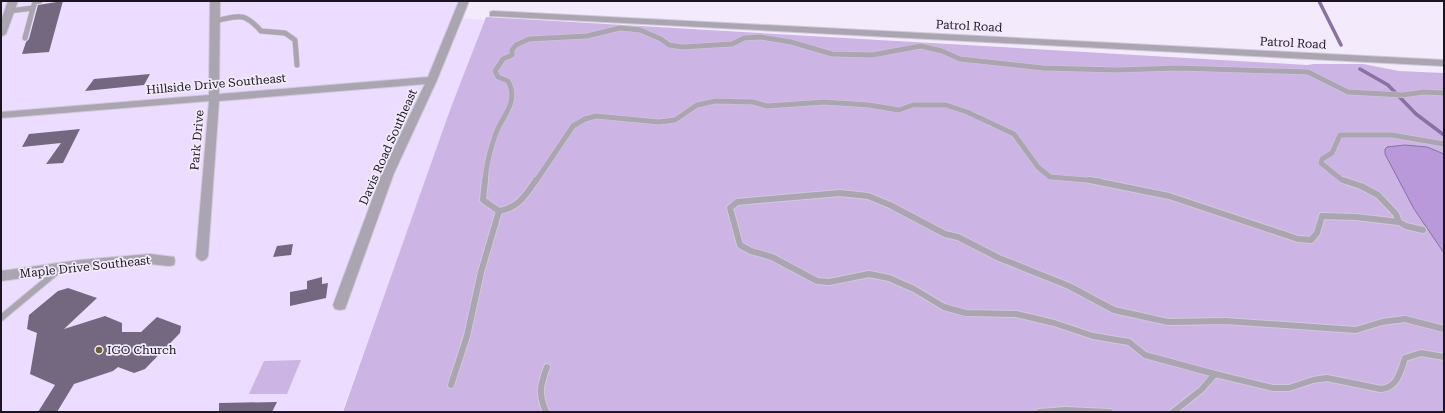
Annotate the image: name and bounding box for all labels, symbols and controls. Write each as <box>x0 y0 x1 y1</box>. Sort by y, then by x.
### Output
street label: Patrol Road <box>935 17 1003 35</box>
street label: Patrol Road <box>1259 34 1327 52</box>
street label: Hillside Drive Southeast <box>145 71 287 97</box>
street label: Davis Road Southeast <box>356 86 420 207</box>
street label: Park Drive <box>187 109 207 171</box>
street label: Maple Drive Southeast <box>19 253 152 281</box>
place label: IGO Church <box>107 343 177 357</box>
marker: IGO Church <box>94 345 104 355</box>

